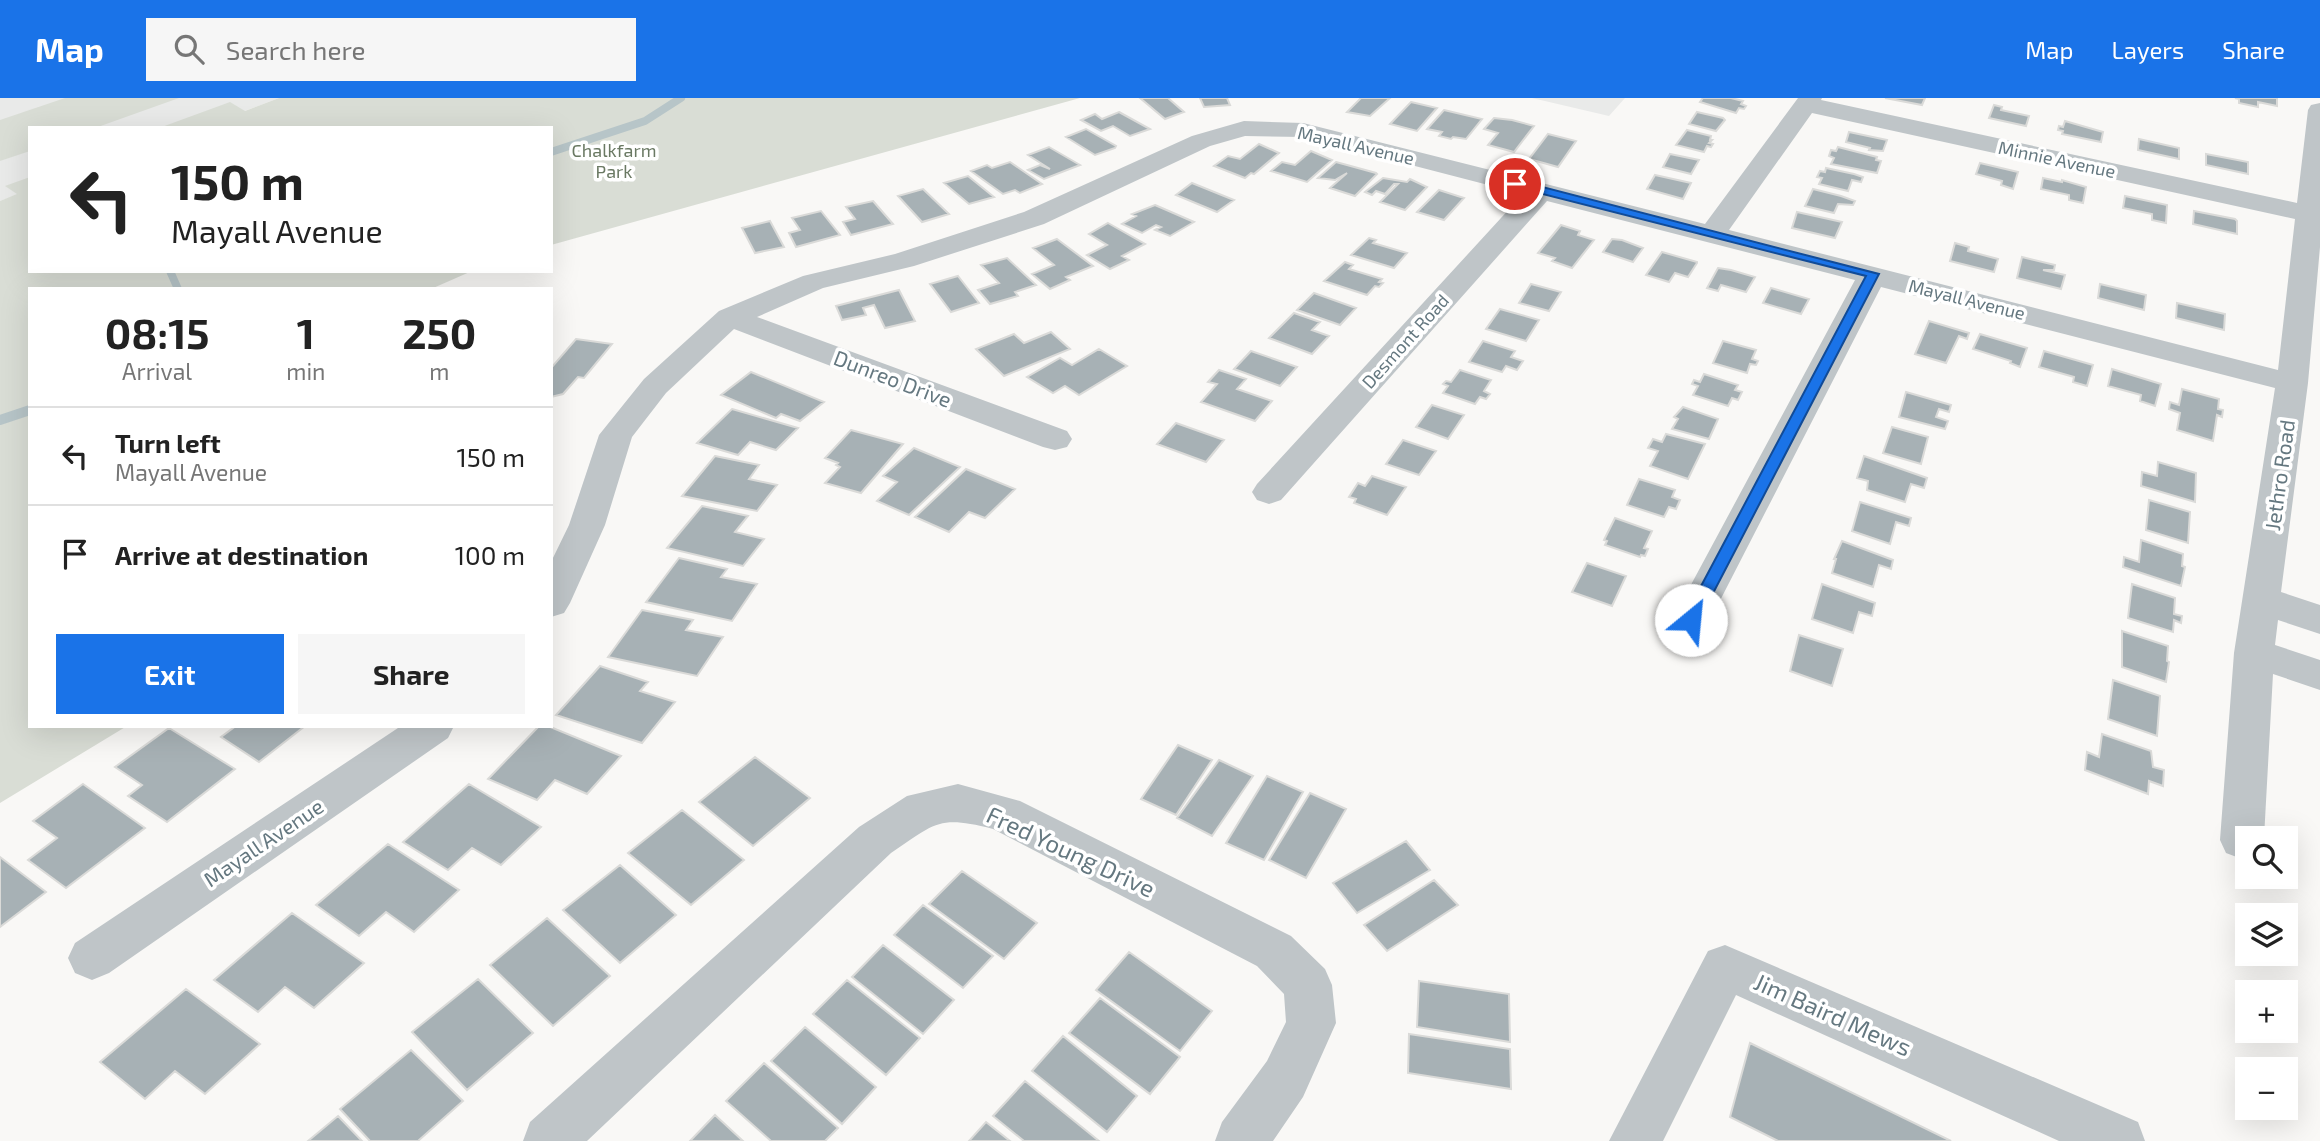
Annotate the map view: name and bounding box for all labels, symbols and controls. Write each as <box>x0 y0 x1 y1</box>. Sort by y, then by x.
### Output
search box <box>146 18 636 81</box>
text: Map <box>35 29 104 69</box>
icon: search <box>170 30 208 68</box>
text: Search here <box>226 34 365 65</box>
text: Map <box>2025 35 2073 64</box>
text: Layers <box>2111 35 2184 64</box>
text: Share <box>2222 35 2285 64</box>
street label: Mayall Avenue <box>1295 121 1417 169</box>
street label: Minnie Avenue <box>1996 136 2118 182</box>
park label: Chalkfarm Park <box>572 139 656 182</box>
text: 150 m <box>171 151 304 210</box>
icon: left <box>56 154 147 245</box>
pin <box>1485 154 1545 214</box>
icon: arrive <box>1496 165 1534 203</box>
text: Mayall Avenue <box>171 211 383 249</box>
street label: Mayall Avenue <box>1907 274 2027 324</box>
street label: Desmont Road <box>1357 289 1453 393</box>
text: 08:15 <box>105 307 210 357</box>
text: 1 <box>297 307 315 357</box>
text: 250 <box>402 307 476 357</box>
street label: Dunreo Drive <box>831 344 955 412</box>
text: Arrival <box>122 357 192 385</box>
text: min <box>286 357 325 385</box>
text: m <box>429 357 449 385</box>
street label: Jethro Road <box>2259 418 2299 532</box>
text: Turn left <box>115 427 221 458</box>
icon: left <box>56 437 94 475</box>
text: 150 m <box>456 441 525 472</box>
text: Mayall Avenue <box>115 458 267 486</box>
icon: arrive <box>56 535 94 573</box>
text: Arrive at destination <box>115 539 368 570</box>
text: 100 m <box>455 539 525 570</box>
position arrow <box>1654 583 1728 657</box>
button: Exit <box>56 634 284 714</box>
button: Share <box>298 634 525 714</box>
street label: Mayall Avenue <box>198 793 328 891</box>
street label: Fred Young Drive <box>982 799 1160 903</box>
map controls <box>2235 826 2298 1120</box>
button: search <box>2235 826 2298 889</box>
button: layers <box>2235 903 2298 966</box>
street label: Jim Baird Mews <box>1750 966 1916 1062</box>
button: + <box>2235 980 2298 1043</box>
button: − <box>2235 1057 2298 1120</box>

